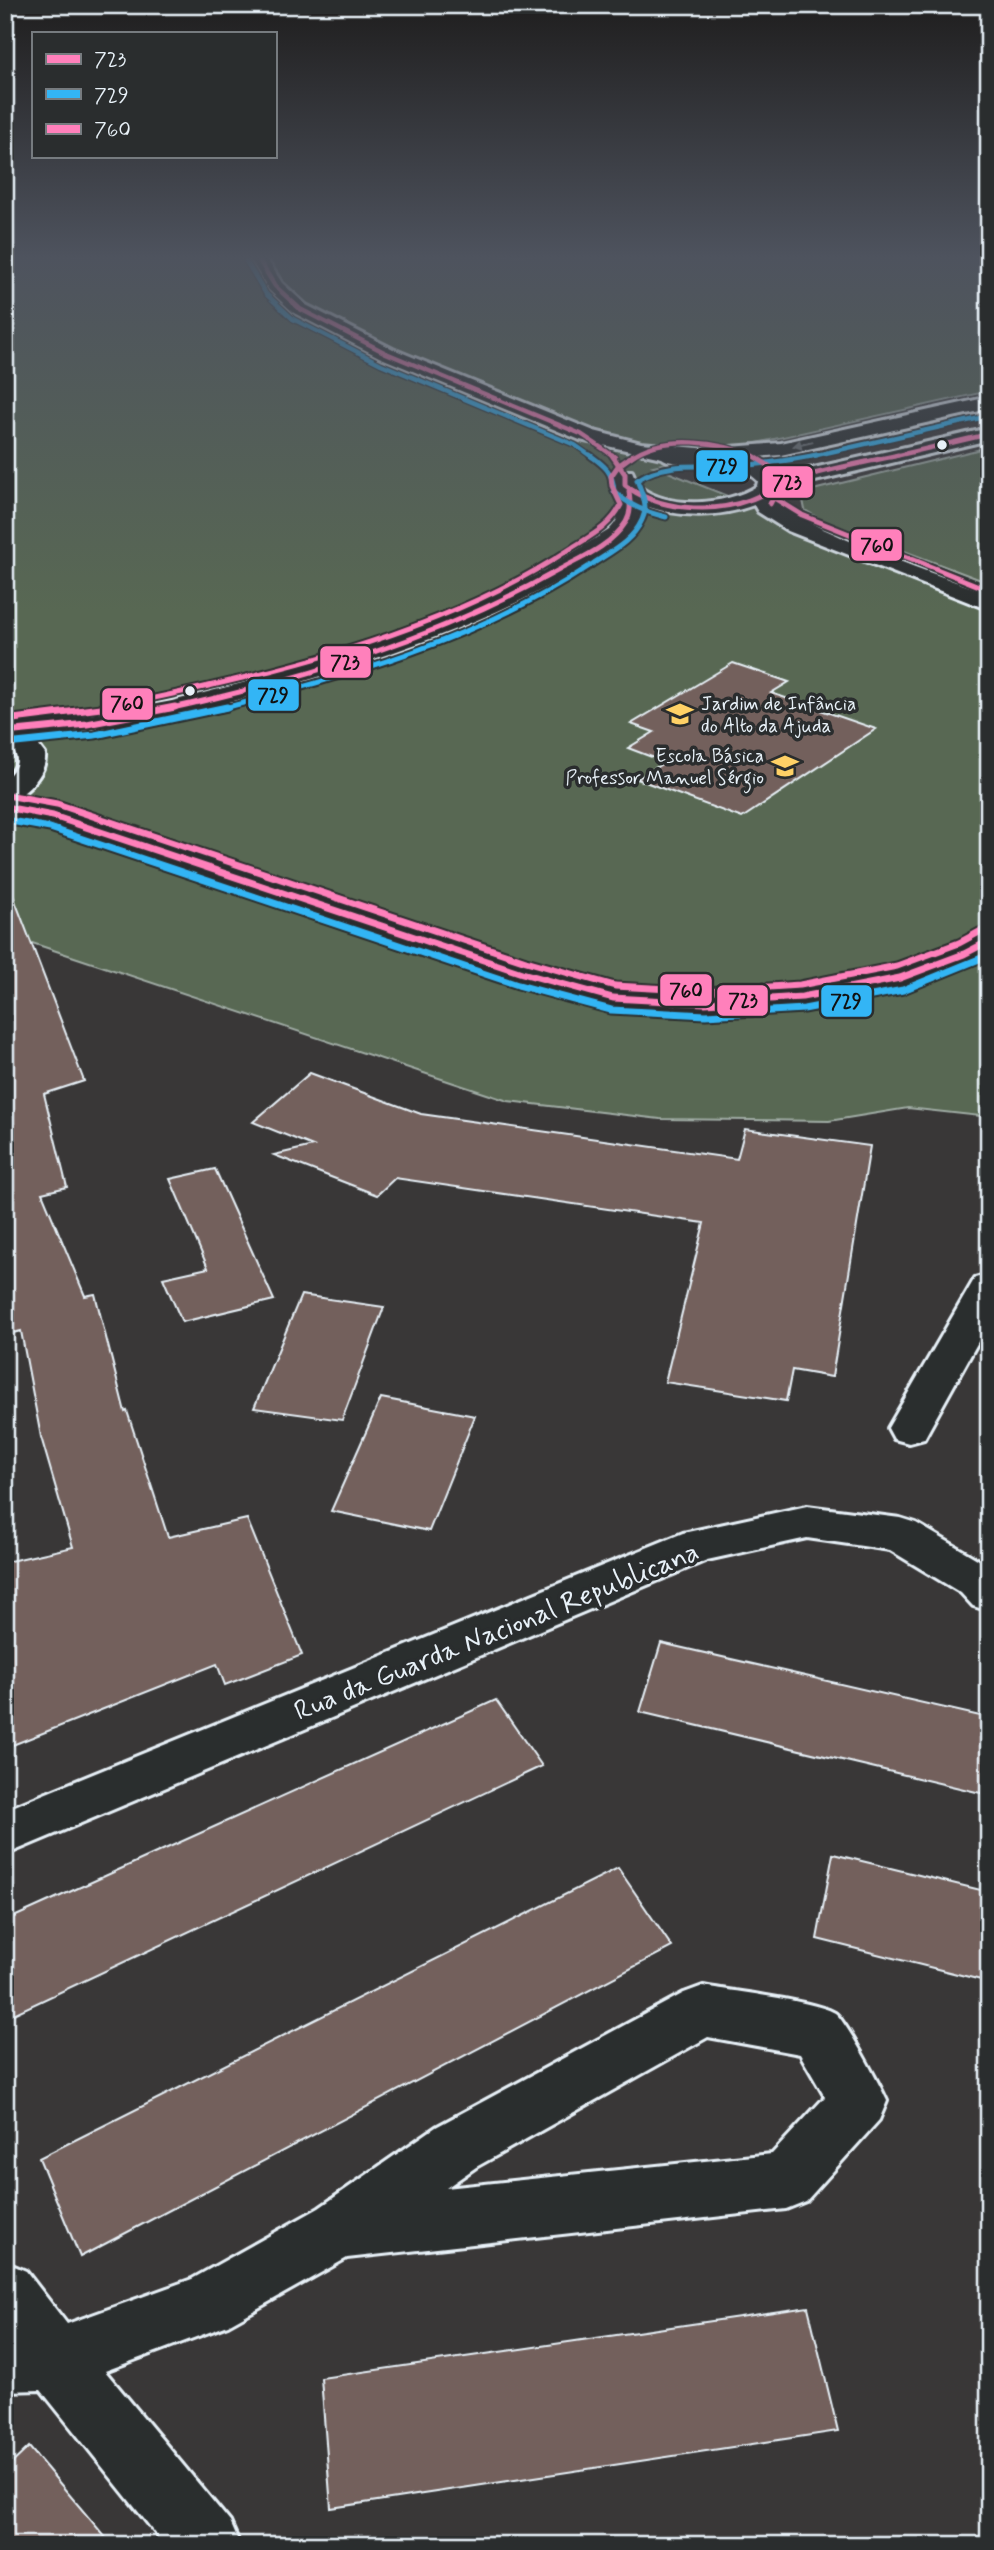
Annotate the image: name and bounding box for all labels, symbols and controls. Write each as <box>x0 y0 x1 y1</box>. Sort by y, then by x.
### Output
legend <box>32 32 276 158</box>
text: 723 <box>94 46 127 74</box>
text: 729 <box>94 82 129 110</box>
text: 760 <box>94 116 131 144</box>
unlabelled marker <box>935 438 949 452</box>
one-way arrow <box>791 439 813 450</box>
line badge: 729 <box>695 449 749 483</box>
text: 729 <box>706 455 738 480</box>
line badge: 723 <box>761 465 814 499</box>
text: 723 <box>772 471 802 496</box>
line badge: 760 <box>850 528 903 562</box>
text: 760 <box>860 534 894 559</box>
line badge: 723 <box>319 645 372 679</box>
text: 723 <box>330 651 360 676</box>
line badge: 729 <box>247 678 300 712</box>
unlabelled marker <box>183 684 197 698</box>
text: 729 <box>257 684 289 709</box>
line badge: 760 <box>101 687 154 721</box>
text: 760 <box>110 692 144 717</box>
place label: Jardim de Infância do Alto da Ajuda <box>701 692 856 739</box>
school or university icon: Jardim de Infância do Alto da Ajuda <box>665 699 695 729</box>
place label: Escola Básica Professor Manuel Sérgio <box>566 744 764 794</box>
school or university icon: Escola Básica Professor Manuel Sérgio <box>770 751 800 781</box>
line badge: 760 <box>659 973 713 1007</box>
text: 760 <box>669 979 703 1004</box>
line badge: 723 <box>716 984 769 1017</box>
line badge: 729 <box>820 984 873 1018</box>
text: 723 <box>728 989 758 1014</box>
text: 729 <box>830 990 862 1015</box>
street label: Rua da Guarda Nacional Republicana <box>289 1534 705 1731</box>

